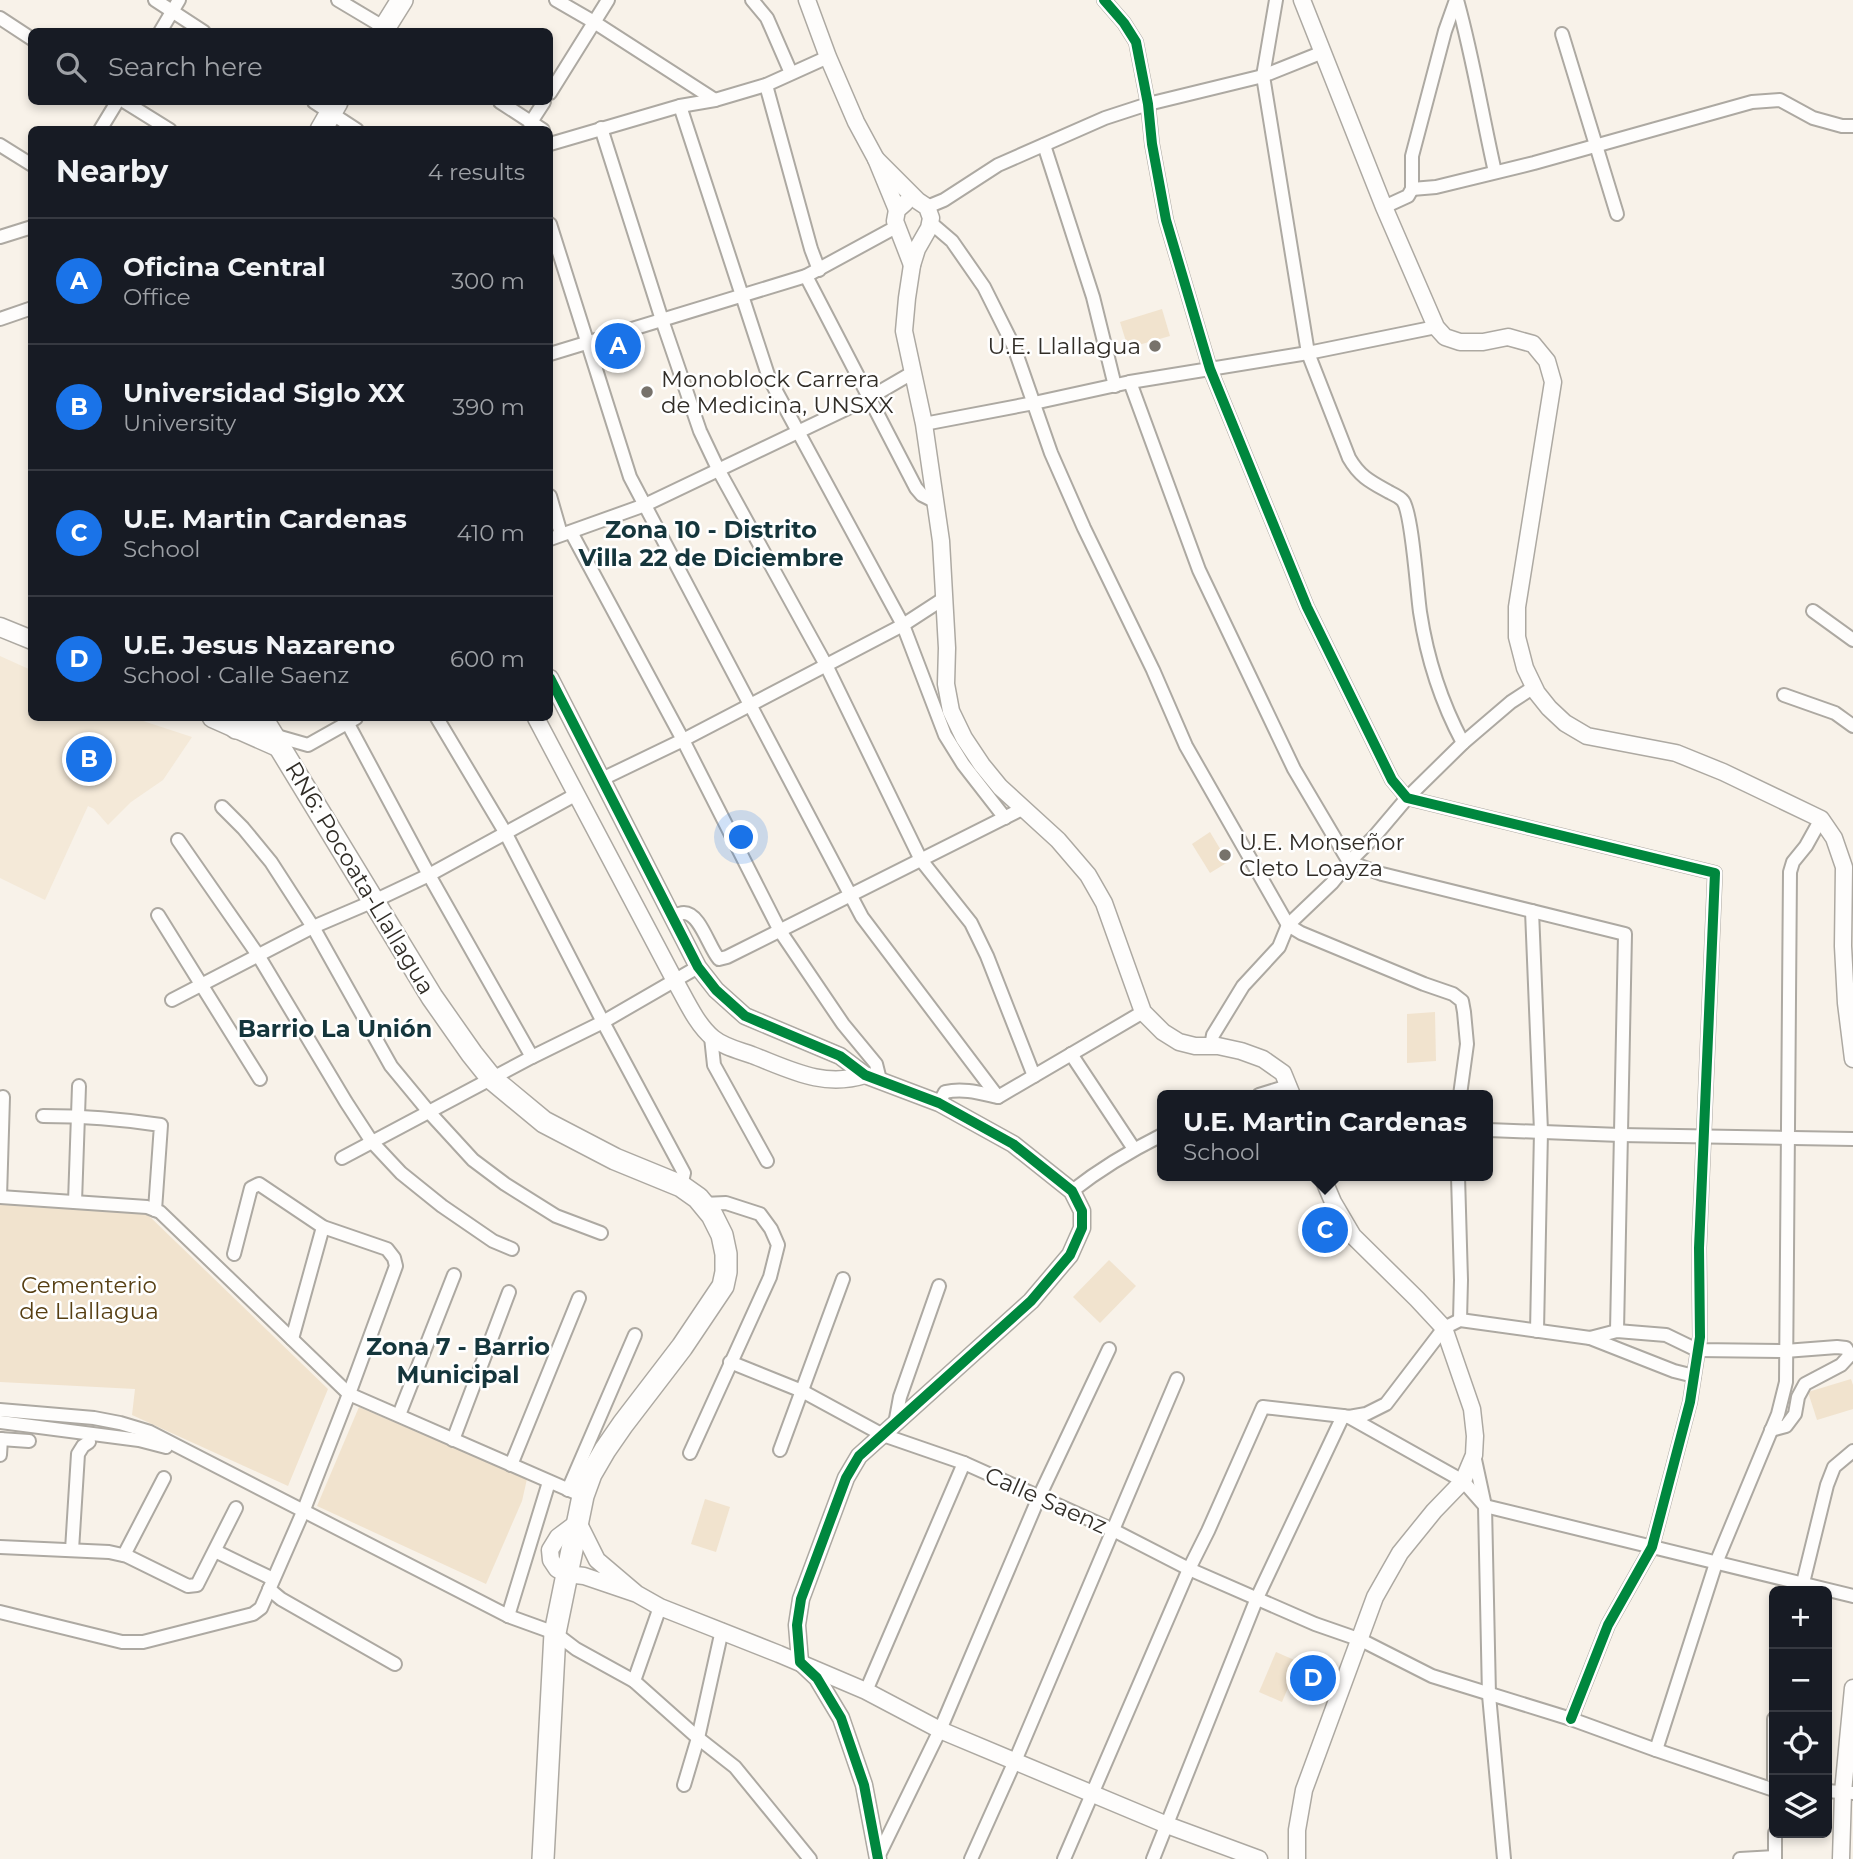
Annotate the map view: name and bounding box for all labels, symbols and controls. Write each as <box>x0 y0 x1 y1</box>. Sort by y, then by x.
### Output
search box <box>28 28 553 105</box>
icon: search <box>52 48 90 86</box>
text: Search here <box>108 51 263 83</box>
text: Nearby <box>56 153 168 190</box>
text: 4 results <box>428 158 525 186</box>
text: Oficina Central <box>123 251 326 283</box>
text: A <box>70 267 88 295</box>
text: 300 m <box>451 267 525 295</box>
text: Office <box>123 283 191 311</box>
pin: A <box>595 320 641 372</box>
place label: U.E. Llallagua <box>988 332 1141 360</box>
marker: U.E. Llallagua <box>1147 338 1163 354</box>
place label: Monoblock Carrera de Medicina, UNSXX <box>661 365 894 419</box>
text: Universidad Siglo XX <box>123 377 405 409</box>
marker: Monoblock Carrera de Medicina, UNSXX <box>639 384 655 400</box>
text: B <box>70 393 88 421</box>
text: 390 m <box>452 393 525 421</box>
text: University <box>123 409 236 437</box>
text: U.E. Martin Cardenas <box>123 503 407 535</box>
district label: Zona 10 - Distrito Villa 22 de Diciembre <box>577 515 844 572</box>
text: C <box>71 519 87 547</box>
text: 410 m <box>456 519 525 547</box>
text: School <box>123 535 201 563</box>
text: U.E. Jesus Nazareno <box>123 629 395 661</box>
text: D <box>70 645 89 673</box>
text: 600 m <box>450 645 525 673</box>
text: School · Calle Saenz <box>123 661 349 689</box>
pin: B <box>66 733 112 785</box>
street label: RN6: Pocoata-Llallagua <box>279 756 441 1000</box>
your location <box>724 820 758 854</box>
place label: U.E. Monseñor Cleto Loayza <box>1239 828 1405 882</box>
marker: U.E. Monseñor Cleto Loayza <box>1217 847 1233 863</box>
district label: Barrio La Unión <box>238 1014 432 1043</box>
popup <box>1157 1090 1493 1181</box>
text: U.E. Martin Cardenas <box>1183 1106 1467 1138</box>
text: School <box>1183 1138 1261 1166</box>
pin: C <box>1302 1204 1348 1256</box>
park label: Cementerio de Llallagua <box>19 1271 159 1325</box>
district label: Zona 7 - Barrio Municipal <box>366 1332 550 1389</box>
street label: Calle Saenz <box>981 1461 1111 1539</box>
map controls <box>1769 1586 1832 1838</box>
button: + <box>1769 1586 1832 1649</box>
button: − <box>1769 1649 1832 1712</box>
pin: D <box>1290 1652 1336 1704</box>
button: locate <box>1769 1712 1832 1775</box>
button: layers <box>1769 1775 1832 1838</box>

